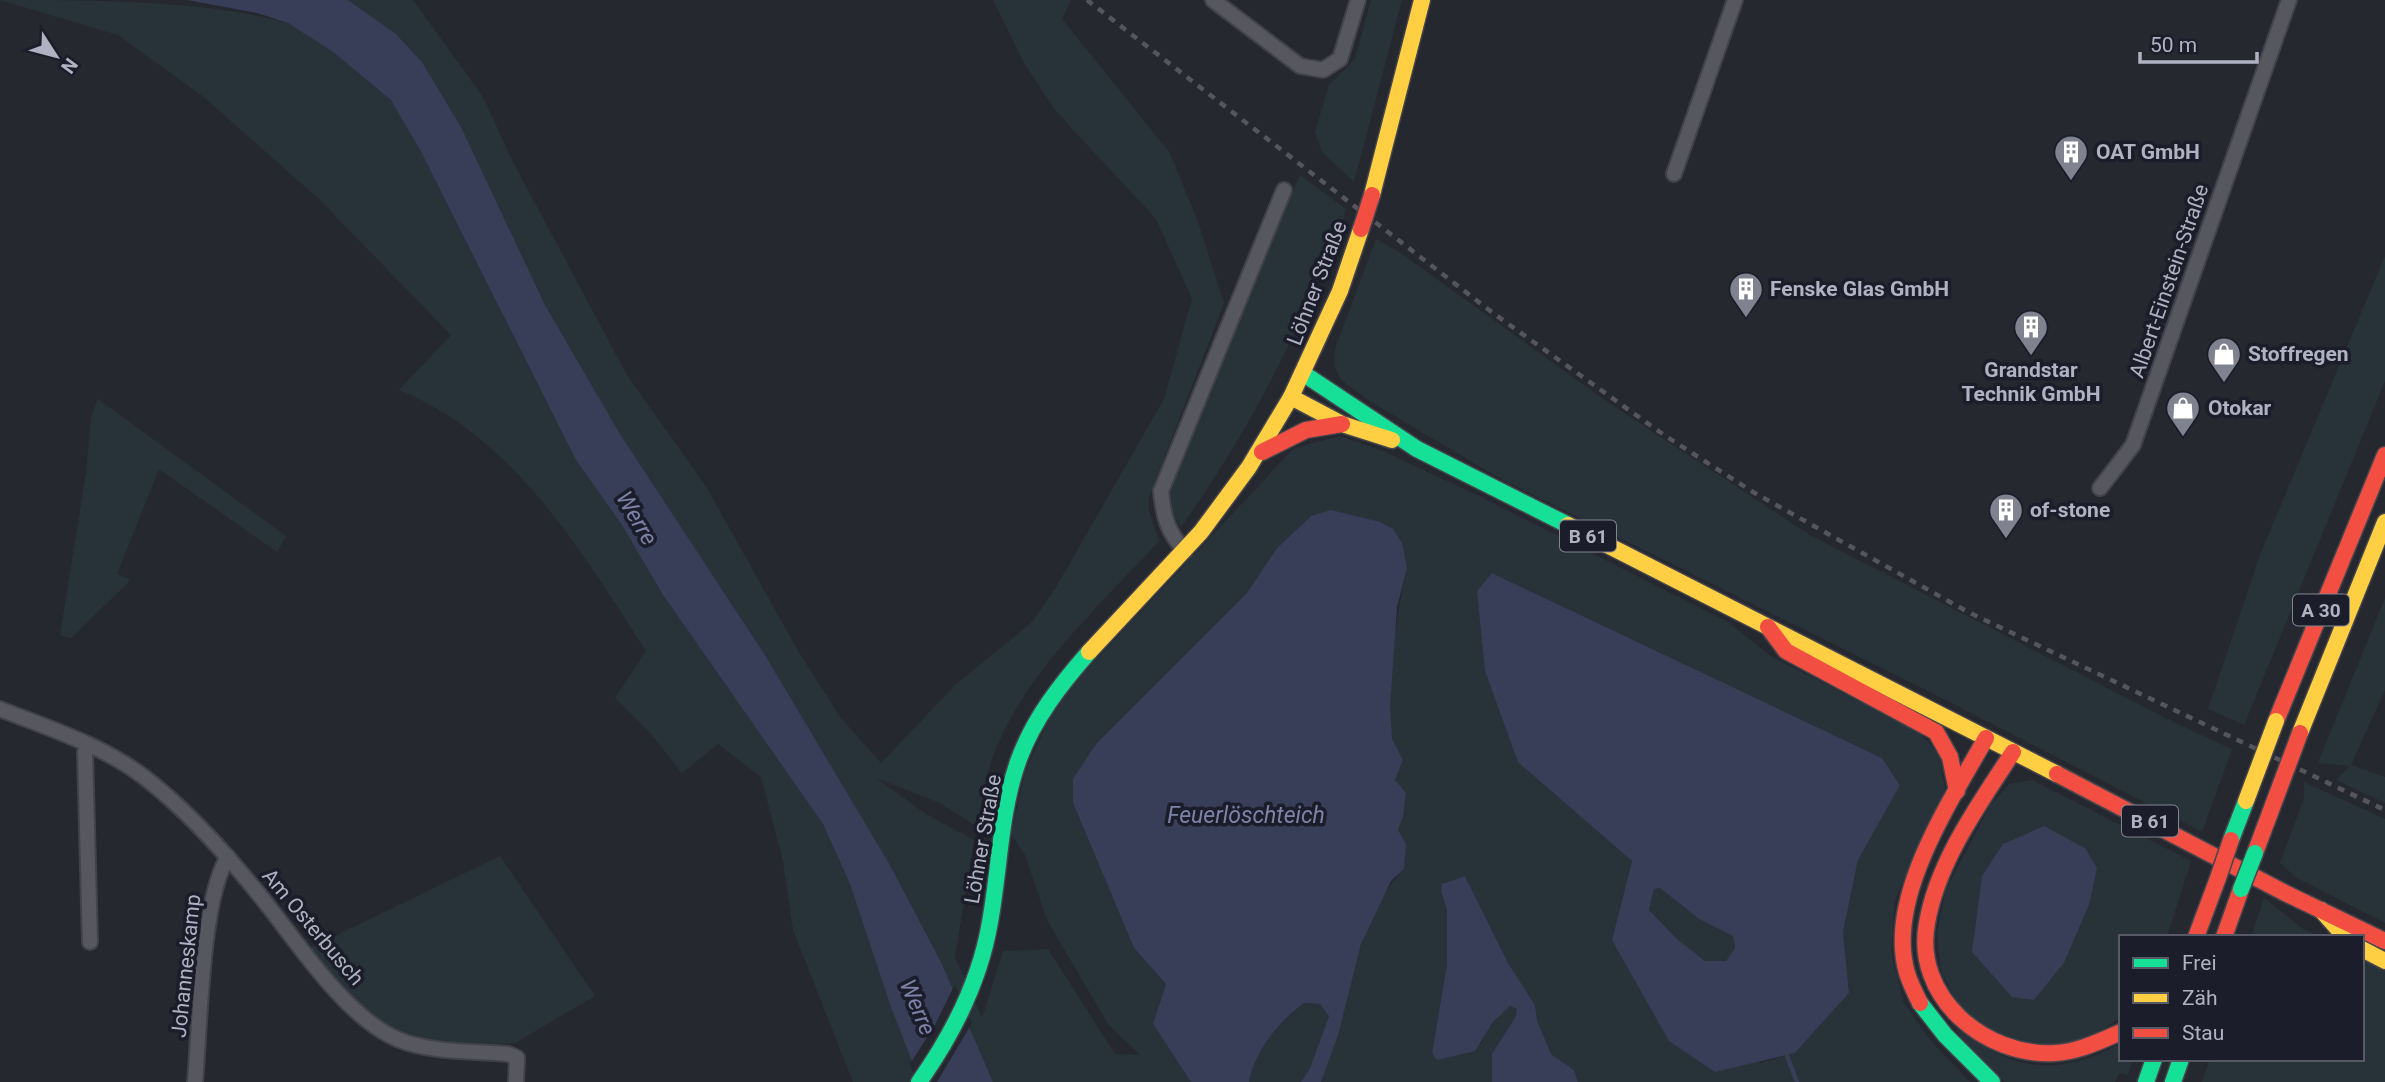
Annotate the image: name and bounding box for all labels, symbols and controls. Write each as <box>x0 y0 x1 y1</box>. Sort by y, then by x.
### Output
north arrow <box>21 21 91 91</box>
scale bar <box>2140 21 2257 65</box>
text: 50 m <box>2150 33 2197 57</box>
text: N <box>56 54 83 78</box>
building icon: OAT GmbH <box>2052 133 2090 182</box>
place label: OAT GmbH <box>2096 140 2200 164</box>
street label: Albert-Einstein-Straße <box>2125 181 2213 381</box>
street label: Löhner Straße <box>1282 218 1352 348</box>
building icon: Fenske Glas GmbH <box>1727 270 1765 319</box>
place label: Fenske Glas GmbH <box>1770 277 1949 301</box>
building icon: Grandstar Technik GmbH <box>2012 308 2050 357</box>
shop icon: Stoffregen <box>2205 335 2243 384</box>
place label: Stoffregen <box>2248 342 2349 366</box>
place label: Grandstar Technik GmbH <box>1961 358 2101 406</box>
shop icon: Otokar <box>2164 389 2202 438</box>
place label: Otokar <box>2208 396 2272 420</box>
water label: Werre <box>610 486 663 550</box>
building icon: of-stone <box>1987 491 2025 540</box>
place label: of-stone <box>2030 498 2110 522</box>
road number: B 61 <box>1560 520 1616 552</box>
road number: A 30 <box>2293 594 2349 625</box>
street label: Löhner Straße <box>960 772 1006 906</box>
water label: Feuerlöschteich <box>1167 802 1325 829</box>
road number: B 61 <box>2122 806 2178 836</box>
street label: Am Osterbusch <box>257 864 369 990</box>
street label: Johanneskamp <box>167 893 205 1039</box>
legend <box>2119 935 2364 1061</box>
text: Frei <box>2182 951 2217 975</box>
water label: Werre <box>894 975 941 1039</box>
text: Zäh <box>2182 986 2218 1010</box>
text: Stau <box>2182 1021 2224 1045</box>

